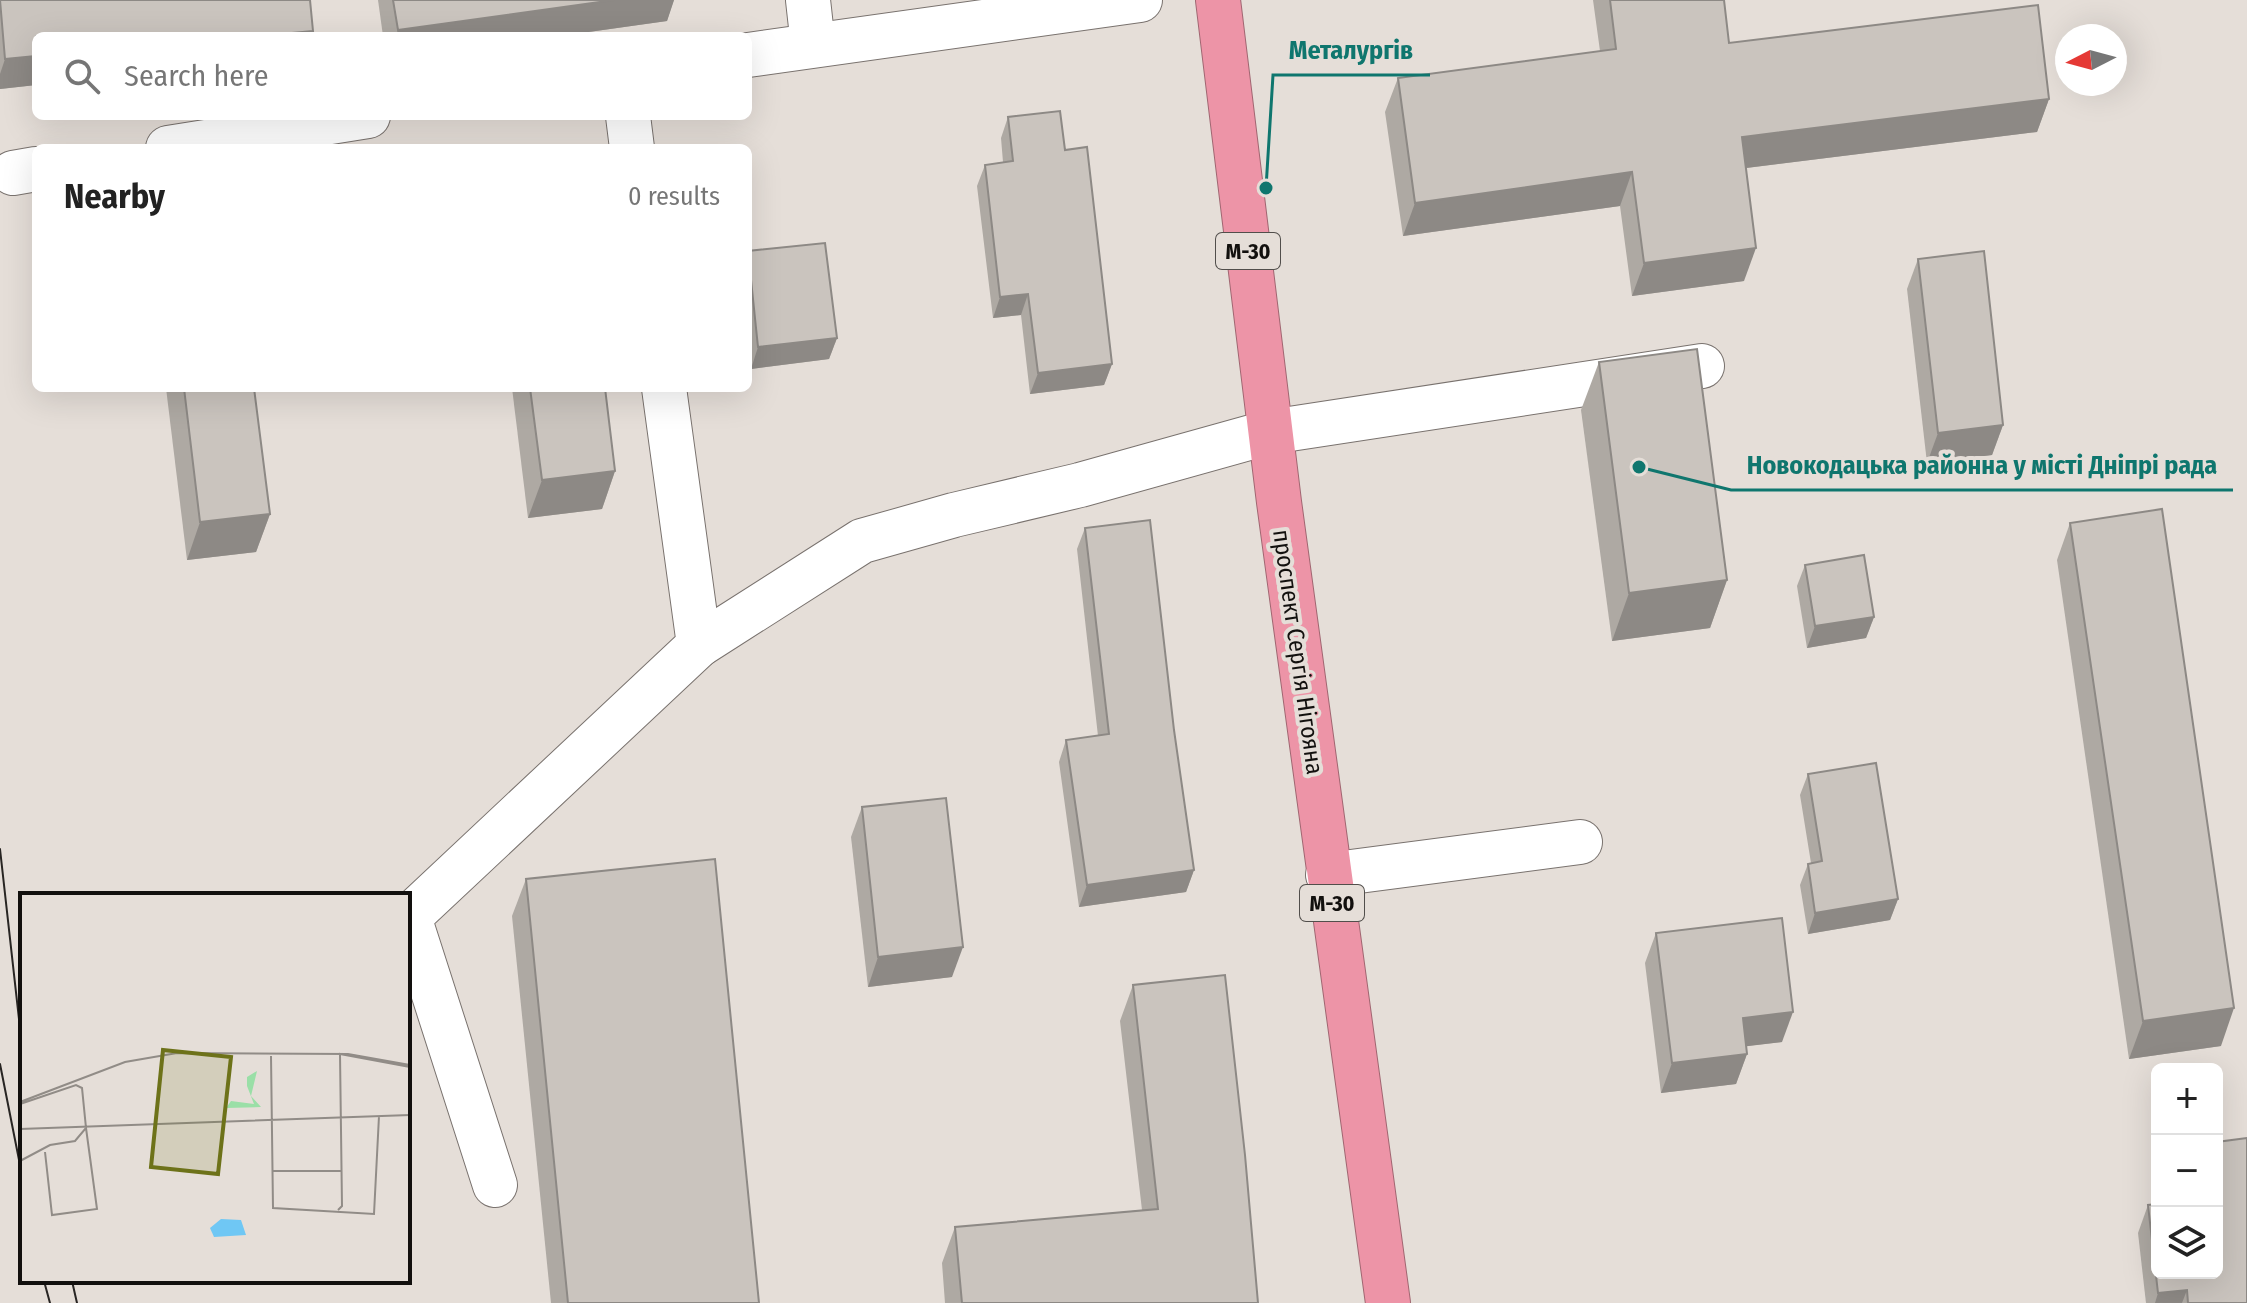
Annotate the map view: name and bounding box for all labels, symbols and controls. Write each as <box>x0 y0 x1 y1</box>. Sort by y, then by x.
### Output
north arrow <box>2055 24 2127 96</box>
callout: Металургів <box>1273 25 1430 75</box>
search box <box>32 32 752 120</box>
text: Металургів <box>1289 35 1413 66</box>
icon: search <box>60 54 104 98</box>
text: Search here <box>124 58 269 94</box>
text: Nearby <box>64 176 165 217</box>
text: 0 results <box>628 181 720 212</box>
road number: М-30 <box>1216 233 1280 269</box>
callout: Новокодацька районна у місті Дніпрі рада <box>1731 440 2233 490</box>
text: Новокодацька районна у місті Дніпрі рада <box>1747 450 2217 481</box>
street label: проспект Сергія Нігояна <box>1267 528 1329 776</box>
road number: М-30 <box>1300 885 1364 921</box>
inset map <box>20 893 410 1283</box>
map controls <box>2151 1063 2223 1279</box>
button: + <box>2151 1063 2223 1135</box>
button: − <box>2151 1135 2223 1207</box>
button: layers <box>2151 1207 2223 1279</box>

